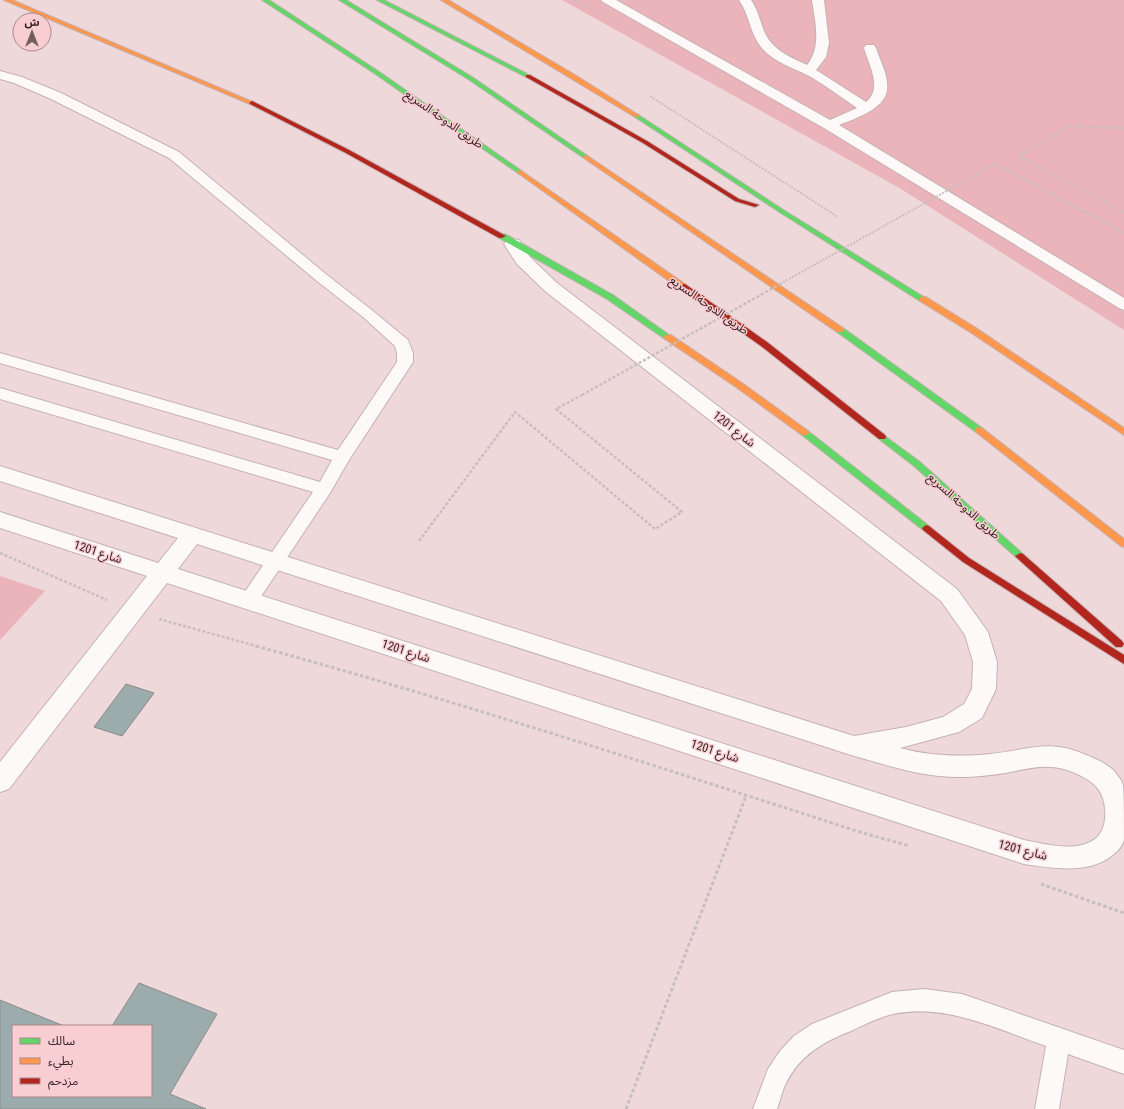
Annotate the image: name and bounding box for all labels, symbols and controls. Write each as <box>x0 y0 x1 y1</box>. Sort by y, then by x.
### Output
north arrow <box>12 12 52 52</box>
text: ش <box>24 16 40 29</box>
street label: طريق الدوحة السريع <box>401 87 486 153</box>
street label: طريق الدوحة السريع <box>666 273 751 339</box>
street label: شارع 1201 <box>709 408 758 451</box>
street label: طريق الدوحة السريع <box>924 470 1003 544</box>
street label: شارع 1201 <box>72 538 124 568</box>
street label: شارع 1201 <box>380 637 432 667</box>
street label: شارع 1201 <box>689 737 741 767</box>
street label: شارع 1201 <box>997 837 1049 865</box>
legend <box>12 1025 152 1097</box>
text: سالك <box>48 1034 75 1048</box>
text: بطيء <box>48 1054 74 1071</box>
text: مزدحم <box>48 1074 78 1090</box>

